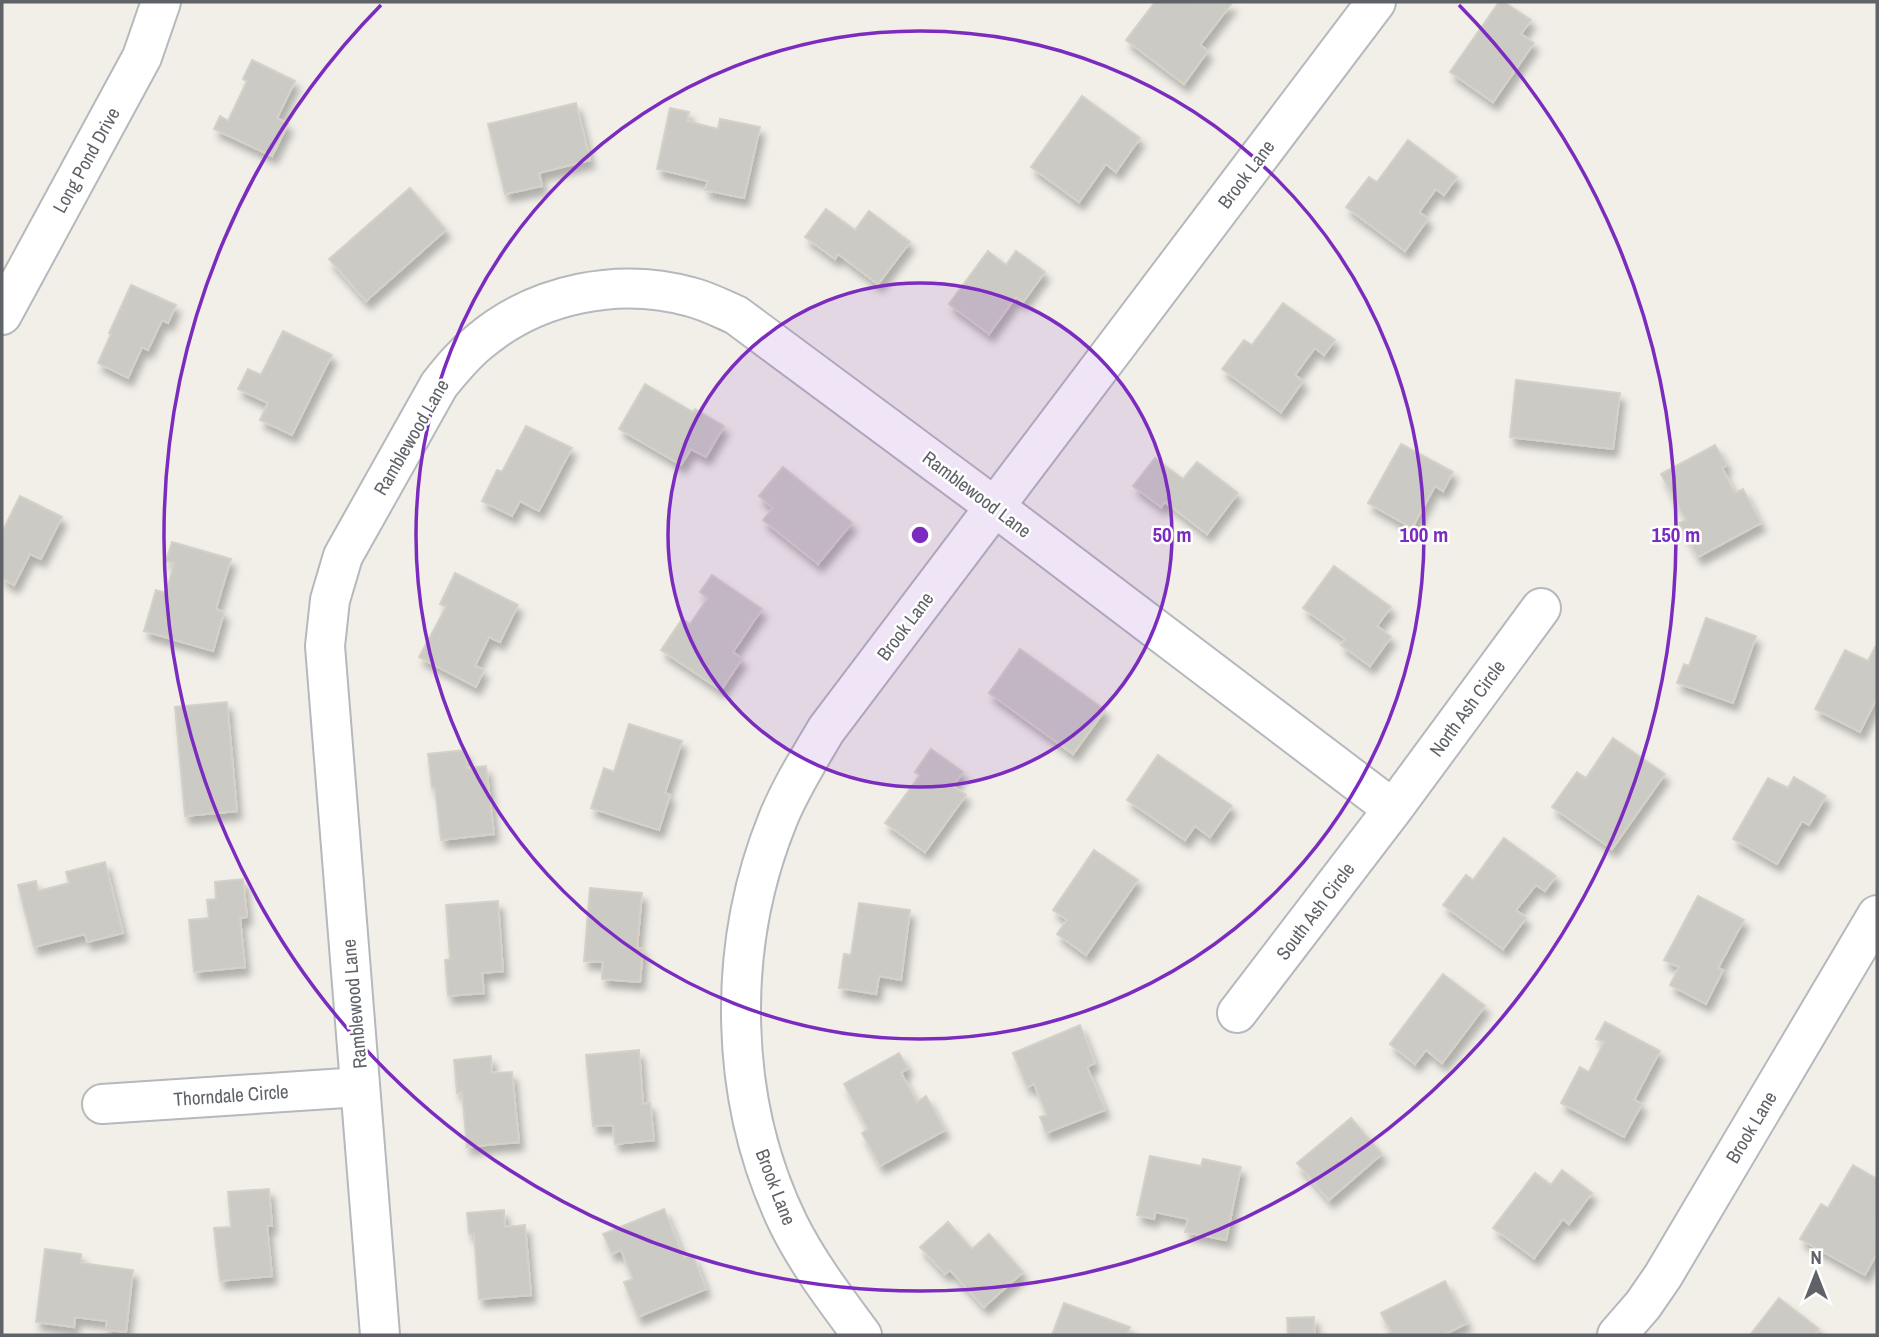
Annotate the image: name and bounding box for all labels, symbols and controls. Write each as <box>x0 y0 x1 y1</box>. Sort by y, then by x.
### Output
street label: Long Pond Drive <box>46 103 126 217</box>
street label: Brook Lane <box>1212 134 1280 214</box>
street label: Ramblewood Lane <box>367 374 455 500</box>
street label: Ramblewood Lane <box>917 445 1037 543</box>
text: 50 m <box>1152 520 1192 549</box>
text: 100 m <box>1400 520 1448 549</box>
text: 150 m <box>1652 520 1700 549</box>
centre of rings <box>908 523 932 547</box>
street label: Brook Lane <box>871 586 939 666</box>
street label: North Ash Circle <box>1423 654 1511 762</box>
street label: South Ash Circle <box>1270 857 1360 965</box>
street label: Ramblewood Lane <box>335 938 373 1070</box>
street label: Thorndale Circle <box>173 1078 289 1112</box>
street label: Brook Lane <box>1719 1086 1783 1168</box>
street label: Brook Lane <box>750 1145 802 1229</box>
north arrow <box>1781 1239 1851 1309</box>
text: N <box>1810 1244 1822 1270</box>

